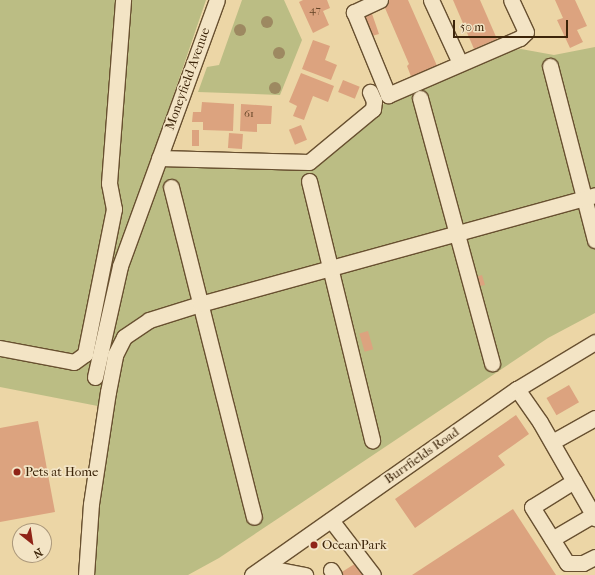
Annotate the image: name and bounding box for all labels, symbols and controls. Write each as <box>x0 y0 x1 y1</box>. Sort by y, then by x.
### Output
house number: 47 <box>309 3 321 17</box>
scale bar <box>455 12 570 38</box>
text: 50 m <box>460 20 484 34</box>
street label: Moneyfield Avenue <box>162 26 214 132</box>
house number: 61 <box>244 107 254 121</box>
street label: Burrfields Road <box>382 424 462 488</box>
place label: Pets at Home <box>25 464 98 480</box>
marker: Pets at Home <box>12 467 22 477</box>
north arrow <box>12 523 52 563</box>
place label: Ocean Park <box>322 537 387 553</box>
marker: Ocean Park <box>309 540 319 550</box>
text: N <box>31 545 45 561</box>

